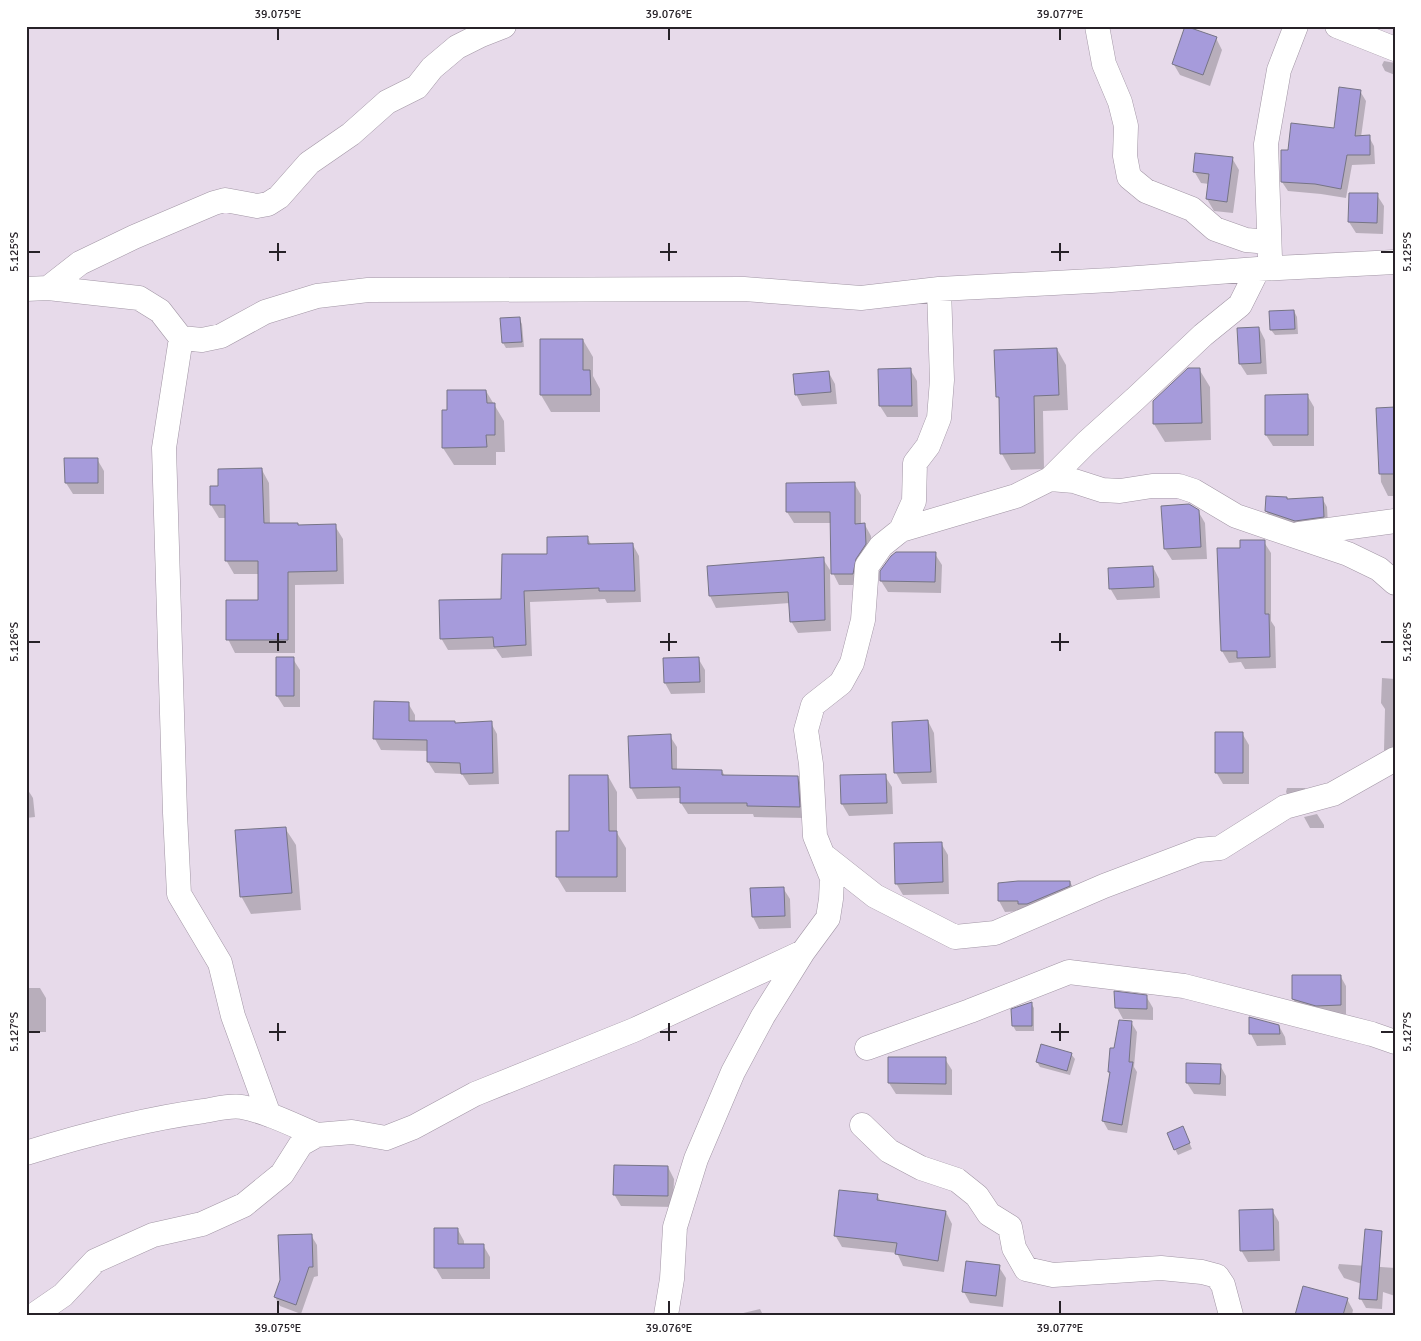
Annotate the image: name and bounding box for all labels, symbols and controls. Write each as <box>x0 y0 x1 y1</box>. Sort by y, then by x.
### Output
text: 39.075°E <box>255 7 302 22</box>
text: 39.076°E <box>646 7 693 22</box>
text: 39.077°E <box>1037 7 1084 22</box>
text: 5.125°S <box>7 232 22 272</box>
text: 5.125°S <box>1400 232 1415 272</box>
text: 5.126°S <box>7 622 22 662</box>
text: 5.126°S <box>1400 622 1415 662</box>
text: 5.127°S <box>7 1012 22 1052</box>
text: 5.127°S <box>1400 1012 1415 1052</box>
text: 39.075°E <box>255 1321 302 1336</box>
text: 39.076°E <box>646 1321 693 1336</box>
text: 39.077°E <box>1037 1321 1084 1336</box>

